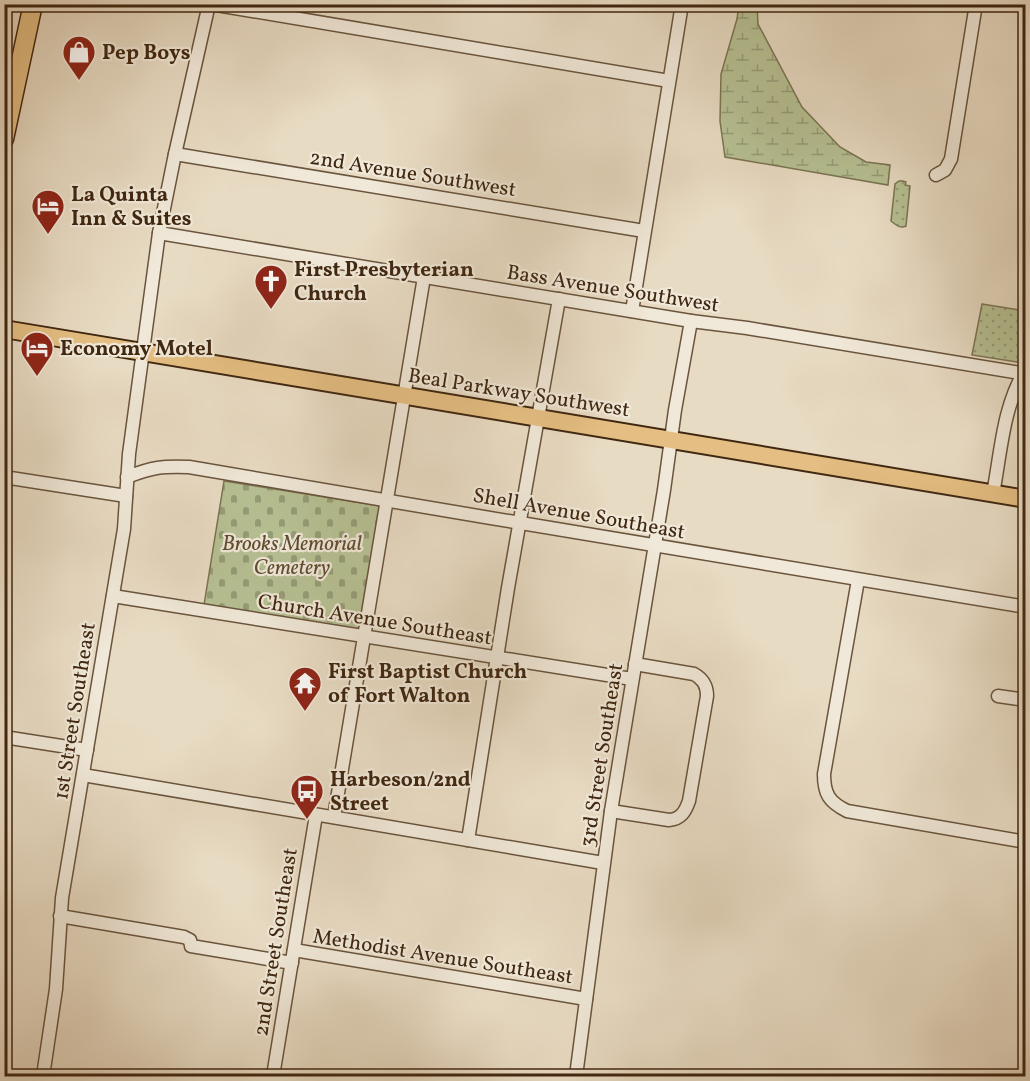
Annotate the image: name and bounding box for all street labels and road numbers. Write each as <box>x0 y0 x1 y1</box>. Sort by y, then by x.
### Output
street label: 2nd Avenue Southwest <box>307 144 518 205</box>
street label: Bass Avenue Southwest <box>505 258 721 321</box>
street label: Beal Parkway Southwest <box>406 362 632 425</box>
street label: Shell Avenue Southeast <box>470 482 687 547</box>
street label: Church Avenue Southeast <box>256 588 494 653</box>
street label: 1st Street Southeast <box>47 620 104 802</box>
street label: 3rd Street Southeast <box>574 661 631 849</box>
street label: 2nd Street Southeast <box>247 846 306 1039</box>
street label: Methodist Avenue Southeast <box>311 923 575 992</box>

